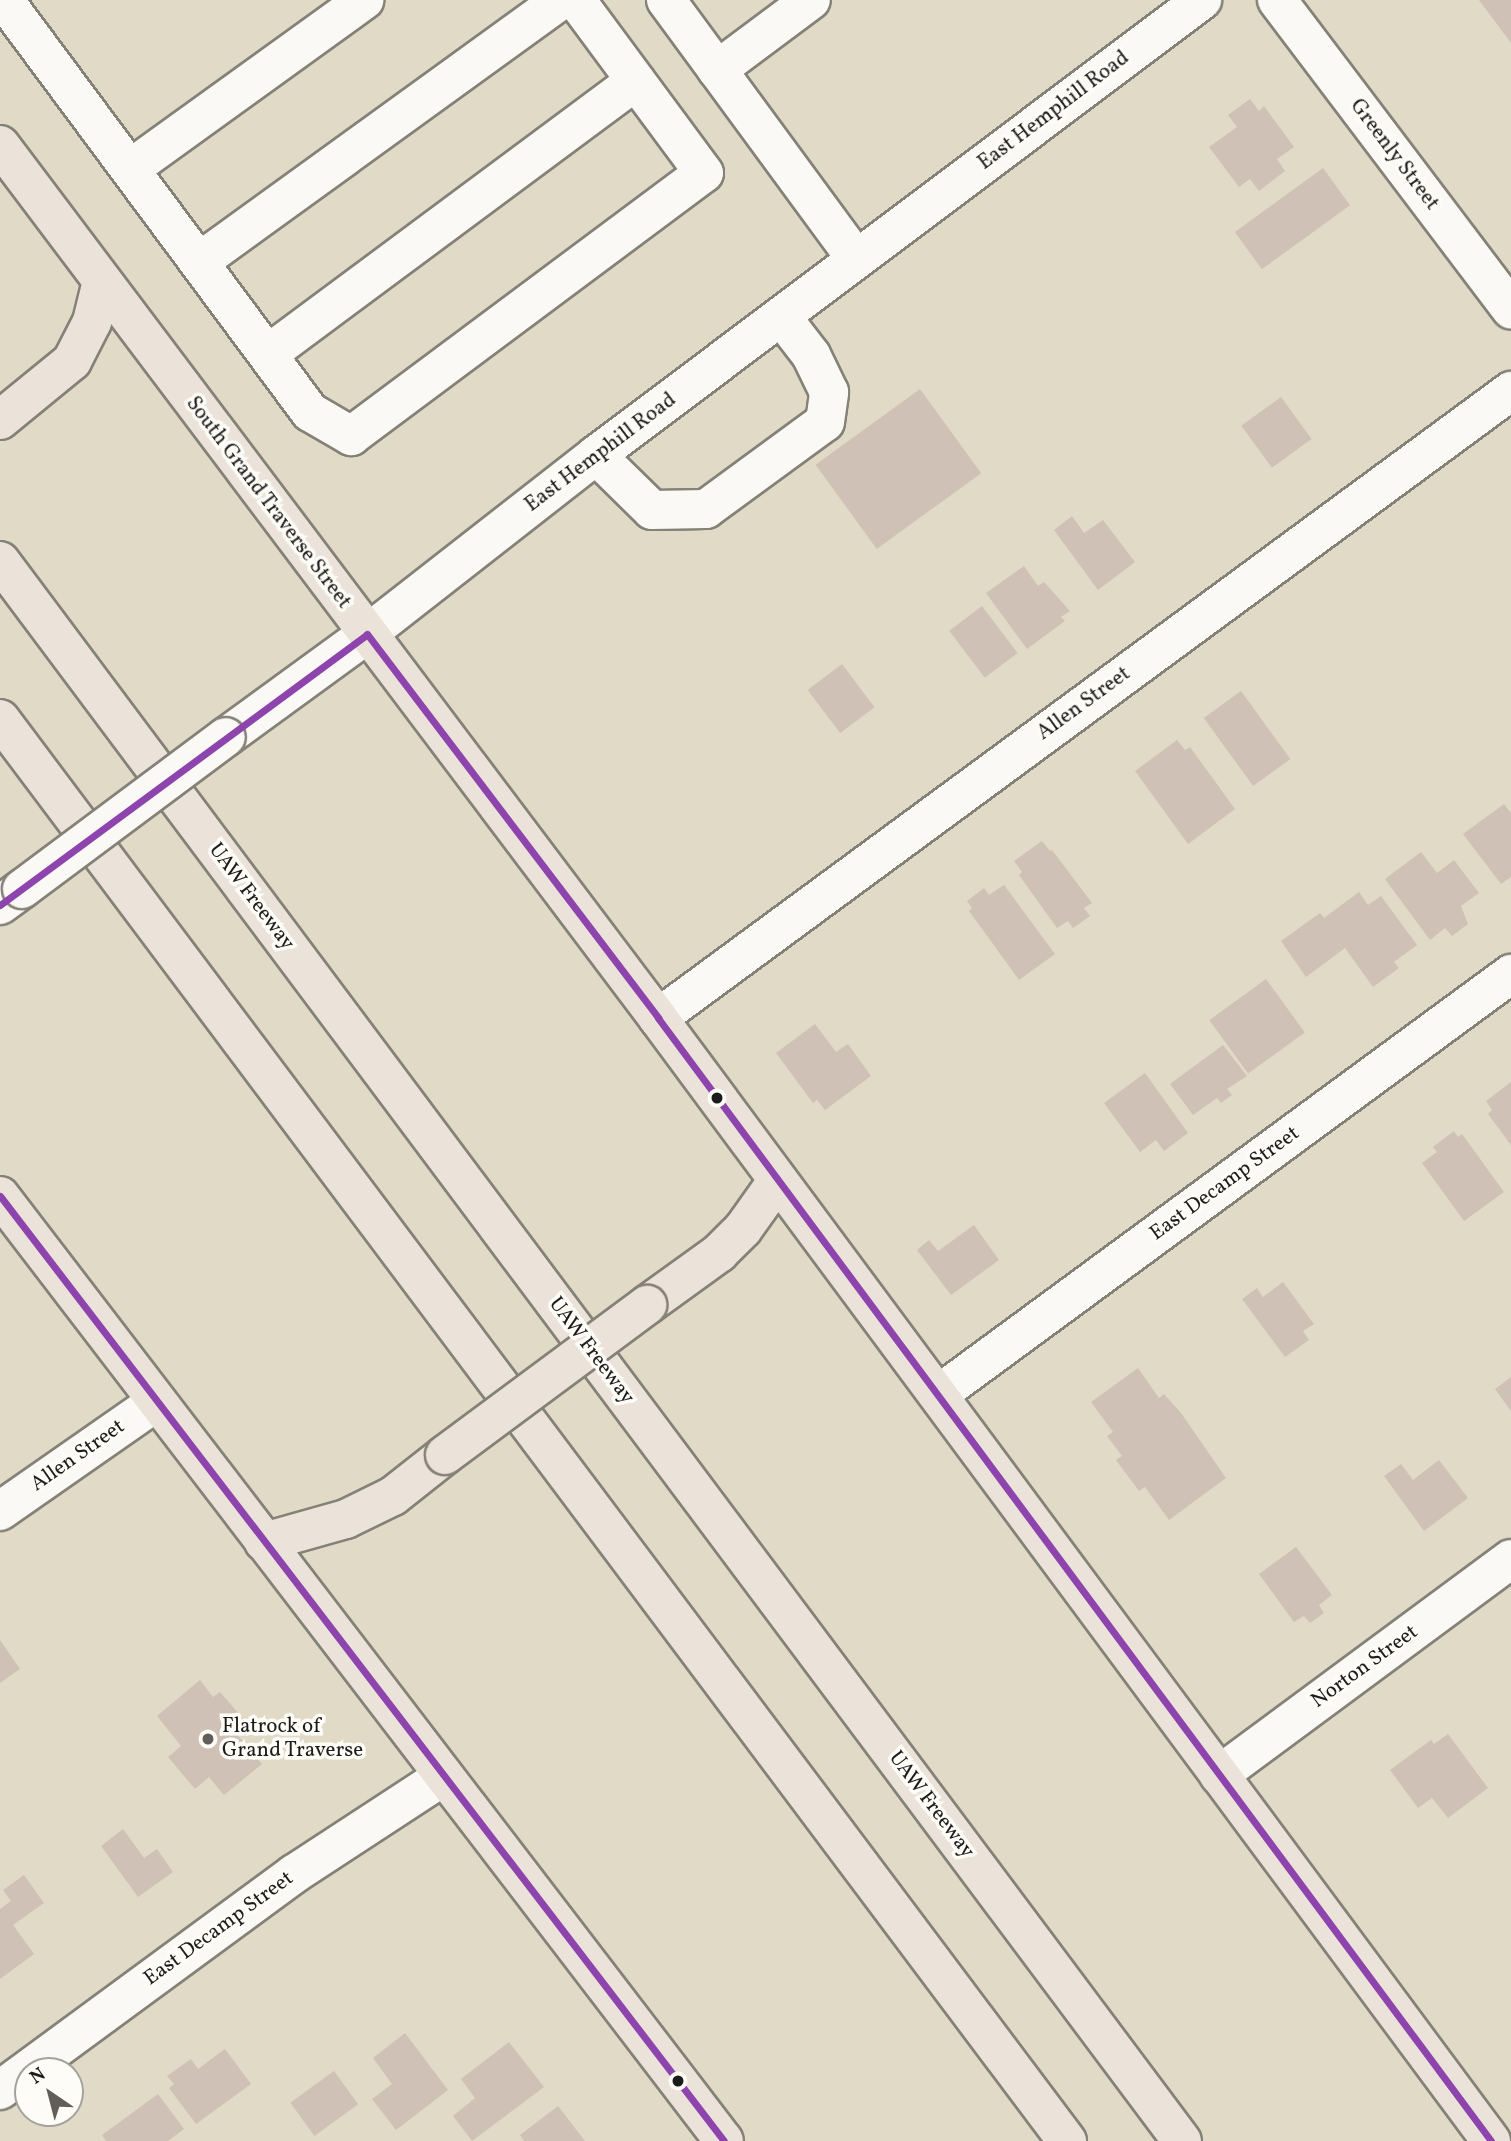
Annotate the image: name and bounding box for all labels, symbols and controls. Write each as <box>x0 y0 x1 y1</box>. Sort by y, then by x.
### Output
street label: East Hemphill Road <box>973 46 1135 176</box>
street label: Greenly Street <box>1344 94 1444 216</box>
street label: East Hemphill Road <box>520 388 682 518</box>
street label: South Grand Traverse Street <box>180 392 356 614</box>
street label: Allen Street <box>1032 662 1136 746</box>
street label: UAW Freeway <box>202 838 300 956</box>
unlabelled marker <box>710 1091 724 1105</box>
street label: East Decamp Street <box>1145 1121 1305 1247</box>
street label: UAW Freeway <box>542 1292 640 1410</box>
street label: Allen Street <box>26 1414 130 1498</box>
street label: Norton Street <box>1307 1620 1423 1714</box>
place label: Flatrock of Grand Traverse <box>222 1714 364 1764</box>
marker: Flatrock of Grand Traverse <box>200 1731 216 1747</box>
street label: UAW Freeway <box>882 1746 980 1864</box>
street label: East Decamp Street <box>139 1866 299 1992</box>
north arrow <box>14 2057 84 2127</box>
text: N <box>25 2062 51 2091</box>
unlabelled marker <box>671 2074 685 2088</box>

